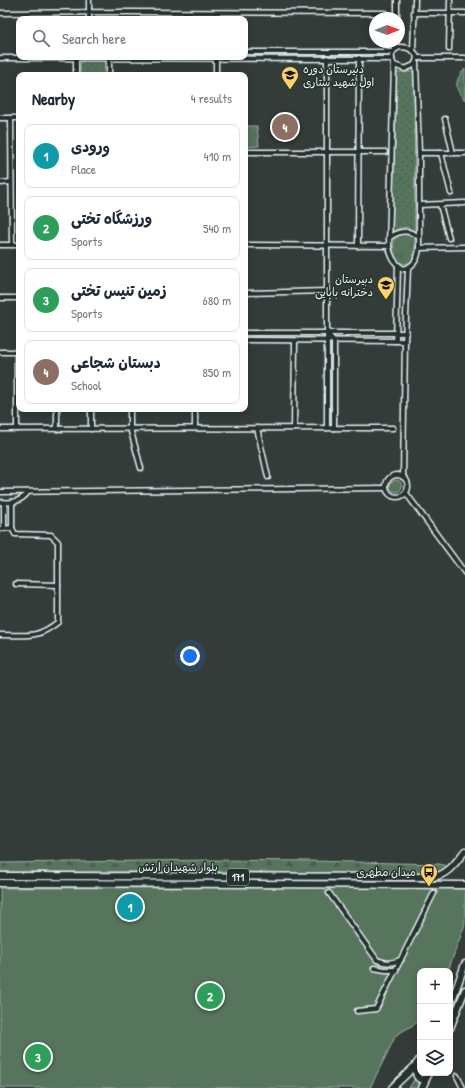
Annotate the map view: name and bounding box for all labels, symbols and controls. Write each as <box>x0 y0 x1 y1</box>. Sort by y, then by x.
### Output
north arrow <box>369 12 405 48</box>
search box <box>16 16 248 60</box>
icon: search <box>30 27 52 49</box>
text: Search here <box>62 28 126 49</box>
place label: دبیرستان دوره اول شهید ستاری <box>303 62 374 89</box>
school or university icon: دبیرستان دوره اول شهید ستاری <box>280 65 300 90</box>
text: Nearby <box>32 87 75 110</box>
text: 4 results <box>191 89 232 107</box>
pin: 4 <box>272 112 298 142</box>
text: ورودی <box>71 136 110 157</box>
text: 1 <box>44 147 48 165</box>
text: 410 m <box>204 147 231 165</box>
text: Place <box>71 160 96 178</box>
text: ورزشگاه تختی <box>71 208 152 229</box>
text: 2 <box>43 219 49 237</box>
text: 540 m <box>203 219 231 237</box>
text: Sports <box>71 232 102 250</box>
place label: دبیرستان دخترانه بابایی <box>315 272 373 300</box>
school or university icon: دبیرستان دخترانه بابایی <box>376 275 396 300</box>
text: زمین تنیس تختی <box>71 280 167 301</box>
text: 3 <box>43 291 49 309</box>
text: 680 m <box>203 291 231 309</box>
text: Sports <box>71 304 102 322</box>
text: دبستان شجاعی <box>71 352 161 373</box>
text: 4 <box>44 363 48 381</box>
text: 850 m <box>202 363 231 381</box>
text: School <box>71 376 101 394</box>
your location <box>180 646 200 666</box>
street label: بلوار شهیدان ارتش <box>138 860 218 875</box>
bus stop icon: میدان مطهری <box>419 862 439 887</box>
place label: میدان مطهری <box>356 865 416 879</box>
road number: 171 <box>227 869 249 885</box>
pin: 1 <box>117 892 143 922</box>
map controls <box>417 968 453 1076</box>
button: + <box>417 968 453 1004</box>
pin: 2 <box>197 981 223 1011</box>
button: − <box>417 1004 453 1040</box>
button: layers <box>417 1040 453 1076</box>
pin: 3 <box>25 1042 51 1072</box>

